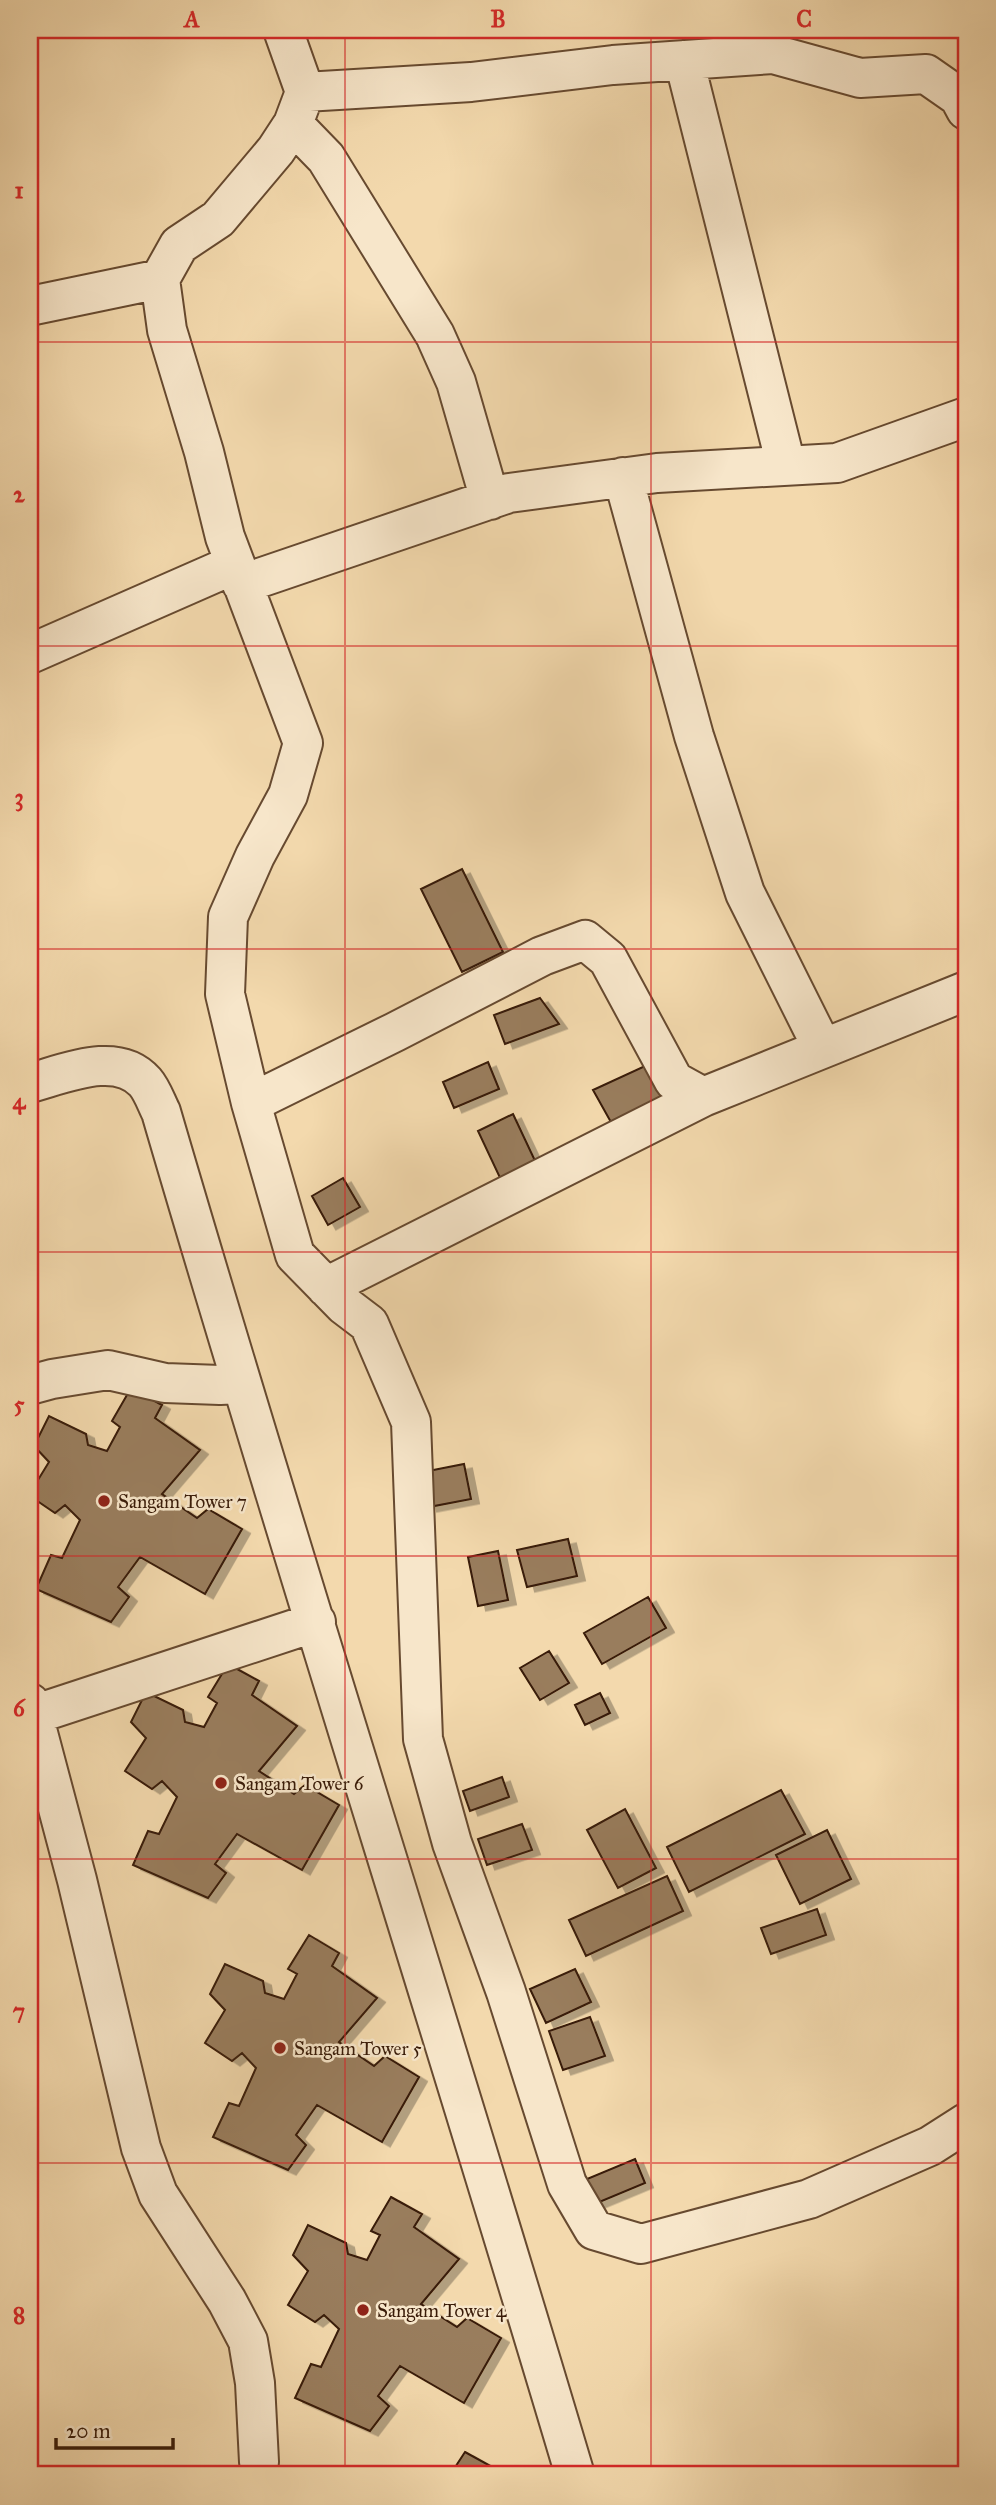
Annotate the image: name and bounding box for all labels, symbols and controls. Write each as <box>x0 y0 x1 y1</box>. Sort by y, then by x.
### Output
text: A <box>182 5 200 33</box>
text: B <box>490 5 506 33</box>
text: C <box>796 5 812 33</box>
text: 1 <box>14 176 24 204</box>
text: 2 <box>13 480 25 508</box>
text: 3 <box>14 783 24 812</box>
text: 4 <box>13 1087 27 1115</box>
text: 5 <box>14 1390 25 1418</box>
place label: Sangam Tower 7 <box>118 1490 247 1514</box>
marker: Sangam Tower 7 <box>96 1493 112 1509</box>
text: 6 <box>13 1694 26 1722</box>
place label: Sangam Tower 6 <box>235 1772 365 1796</box>
marker: Sangam Tower 6 <box>213 1775 229 1791</box>
text: 7 <box>13 1997 25 2025</box>
place label: Sangam Tower 5 <box>294 2037 422 2061</box>
marker: Sangam Tower 5 <box>272 2040 288 2056</box>
place label: Sangam Tower 4 <box>377 2299 507 2323</box>
text: 8 <box>13 2301 25 2329</box>
marker: Sangam Tower 4 <box>355 2302 371 2318</box>
scale bar <box>56 2407 173 2451</box>
text: 20 m <box>66 2418 111 2444</box>

